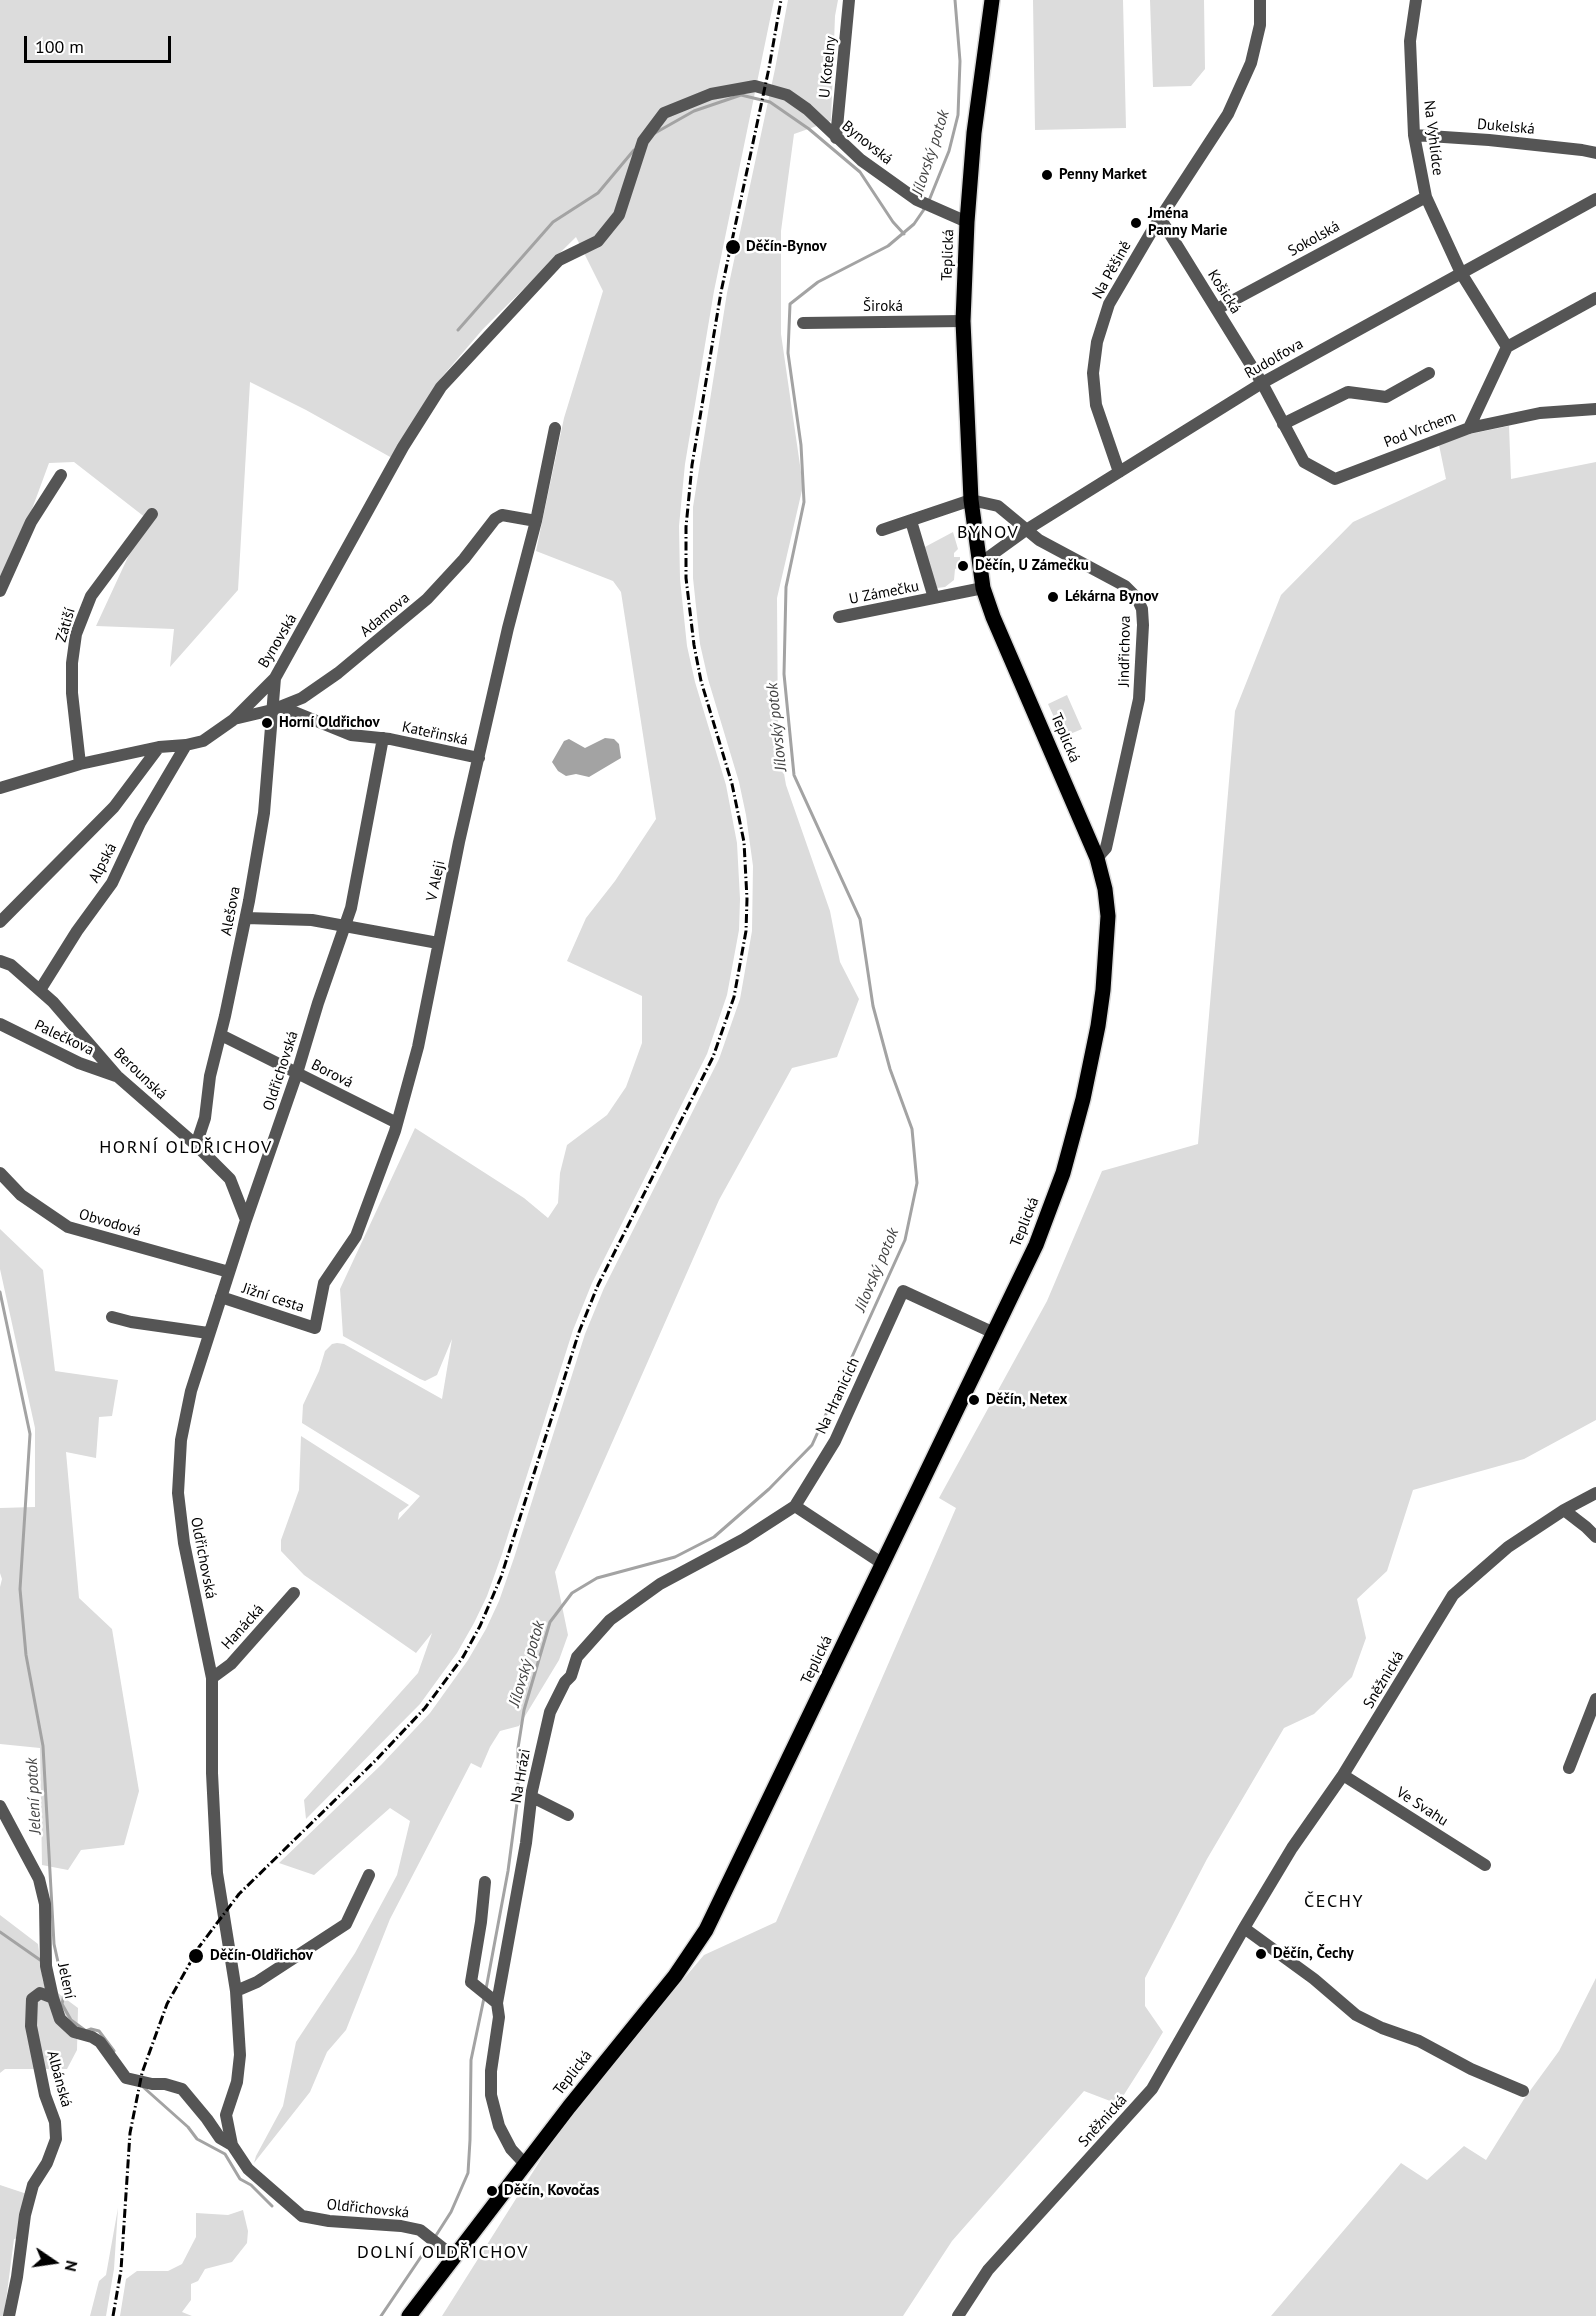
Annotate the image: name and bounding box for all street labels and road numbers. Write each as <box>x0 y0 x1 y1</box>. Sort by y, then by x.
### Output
street label: U Kotelny <box>816 35 840 99</box>
street label: Na Vyhlídce <box>1419 99 1447 177</box>
street label: Dukelská <box>1476 116 1536 138</box>
street label: Bynovská <box>838 117 896 169</box>
street label: Sokolská <box>1285 217 1343 261</box>
street label: Teplická <box>938 229 958 281</box>
street label: Na Pěšině <box>1089 238 1135 302</box>
street label: Košická <box>1204 267 1244 317</box>
street label: Široká <box>863 298 903 316</box>
street label: Rudolfova <box>1242 335 1306 383</box>
street label: Pod Vrchem <box>1381 408 1459 452</box>
street label: U Zámečku <box>847 577 921 609</box>
street label: Adamova <box>357 589 413 641</box>
street label: Zátiší <box>53 606 79 644</box>
street label: Bynovská <box>255 611 301 671</box>
street label: Jindřichova <box>1115 615 1135 687</box>
street label: Teplická <box>1047 711 1083 765</box>
street label: Kateřinská <box>400 718 470 750</box>
street label: Alpská <box>85 840 121 886</box>
street label: V Aleji <box>423 859 449 903</box>
street label: Alešova <box>217 885 245 937</box>
street label: Palečkova <box>31 1016 97 1060</box>
street label: Oldřichovská <box>260 1029 302 1113</box>
street label: Berounská <box>110 1044 170 1104</box>
street label: Borová <box>308 1056 356 1092</box>
street label: Teplická <box>1007 1195 1043 1249</box>
street label: Obvodová <box>77 1206 143 1240</box>
street label: Jižní cesta <box>240 1280 306 1316</box>
street label: Na Hranicích <box>812 1355 864 1437</box>
street label: Oldřichovská <box>186 1516 220 1600</box>
street label: Hanácká <box>218 1601 268 1653</box>
street label: Teplická <box>798 1633 836 1687</box>
street label: Sněžnická <box>1360 1648 1408 1712</box>
street label: Na Hrázi <box>507 1747 535 1805</box>
street label: Ve Svahu <box>1393 1784 1451 1830</box>
street label: Jelení <box>53 1961 79 2001</box>
street label: Teplická <box>550 2047 596 2099</box>
street label: Albánská <box>43 2049 75 2109</box>
street label: Sněžnická <box>1075 2091 1131 2151</box>
street label: Oldřichovská <box>326 2196 410 2222</box>

